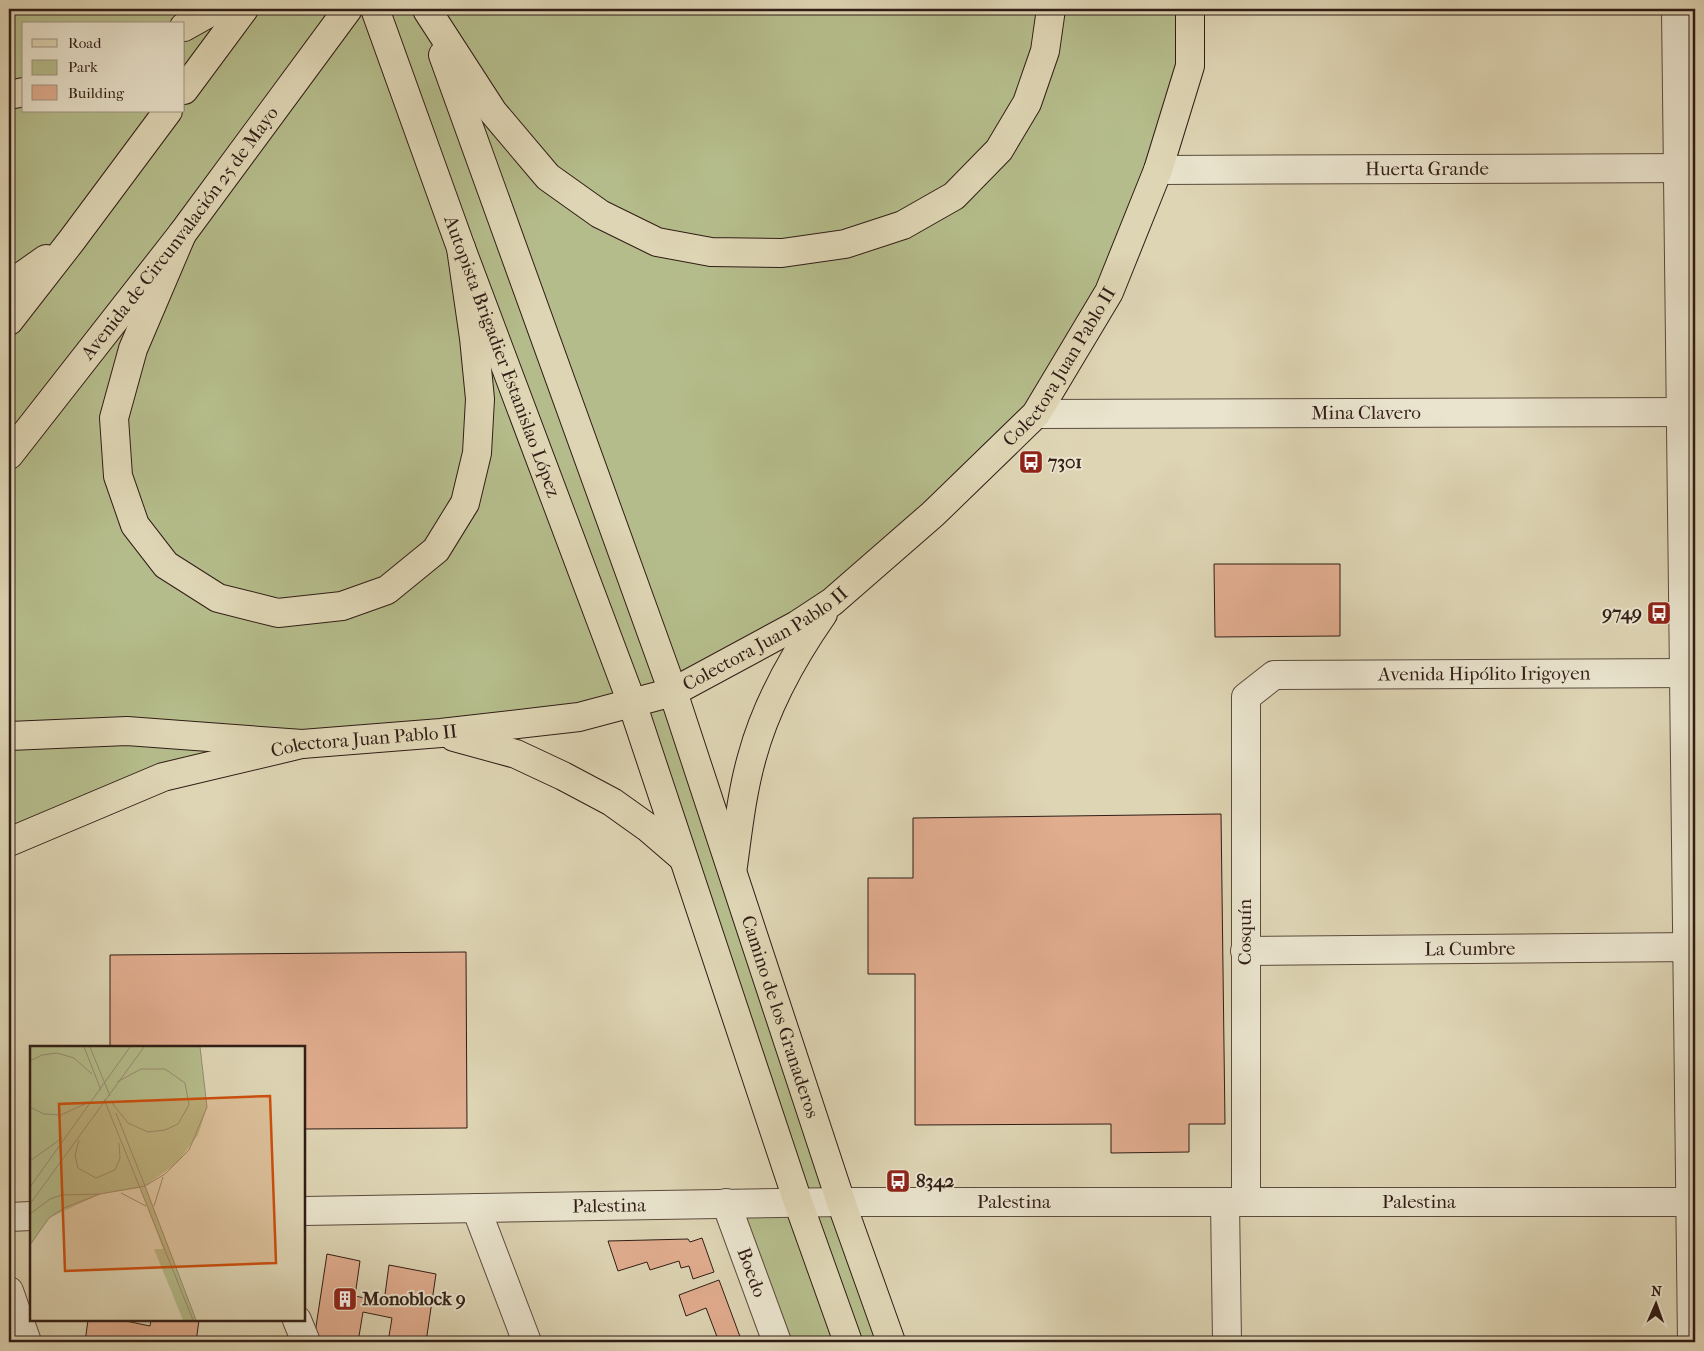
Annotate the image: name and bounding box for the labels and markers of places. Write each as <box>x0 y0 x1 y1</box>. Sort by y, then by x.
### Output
bus stop icon: 7301 <box>1018 449 1044 475</box>
place label: 7301 <box>1047 451 1082 473</box>
bus stop icon: 9749 <box>1646 600 1672 626</box>
place label: 9749 <box>1601 602 1642 624</box>
bus stop icon: 8342 <box>885 1168 911 1194</box>
place label: 8342 <box>916 1170 955 1192</box>
building icon: Monoblock 9 <box>332 1286 358 1312</box>
place label: Monoblock 9 <box>361 1288 466 1310</box>

